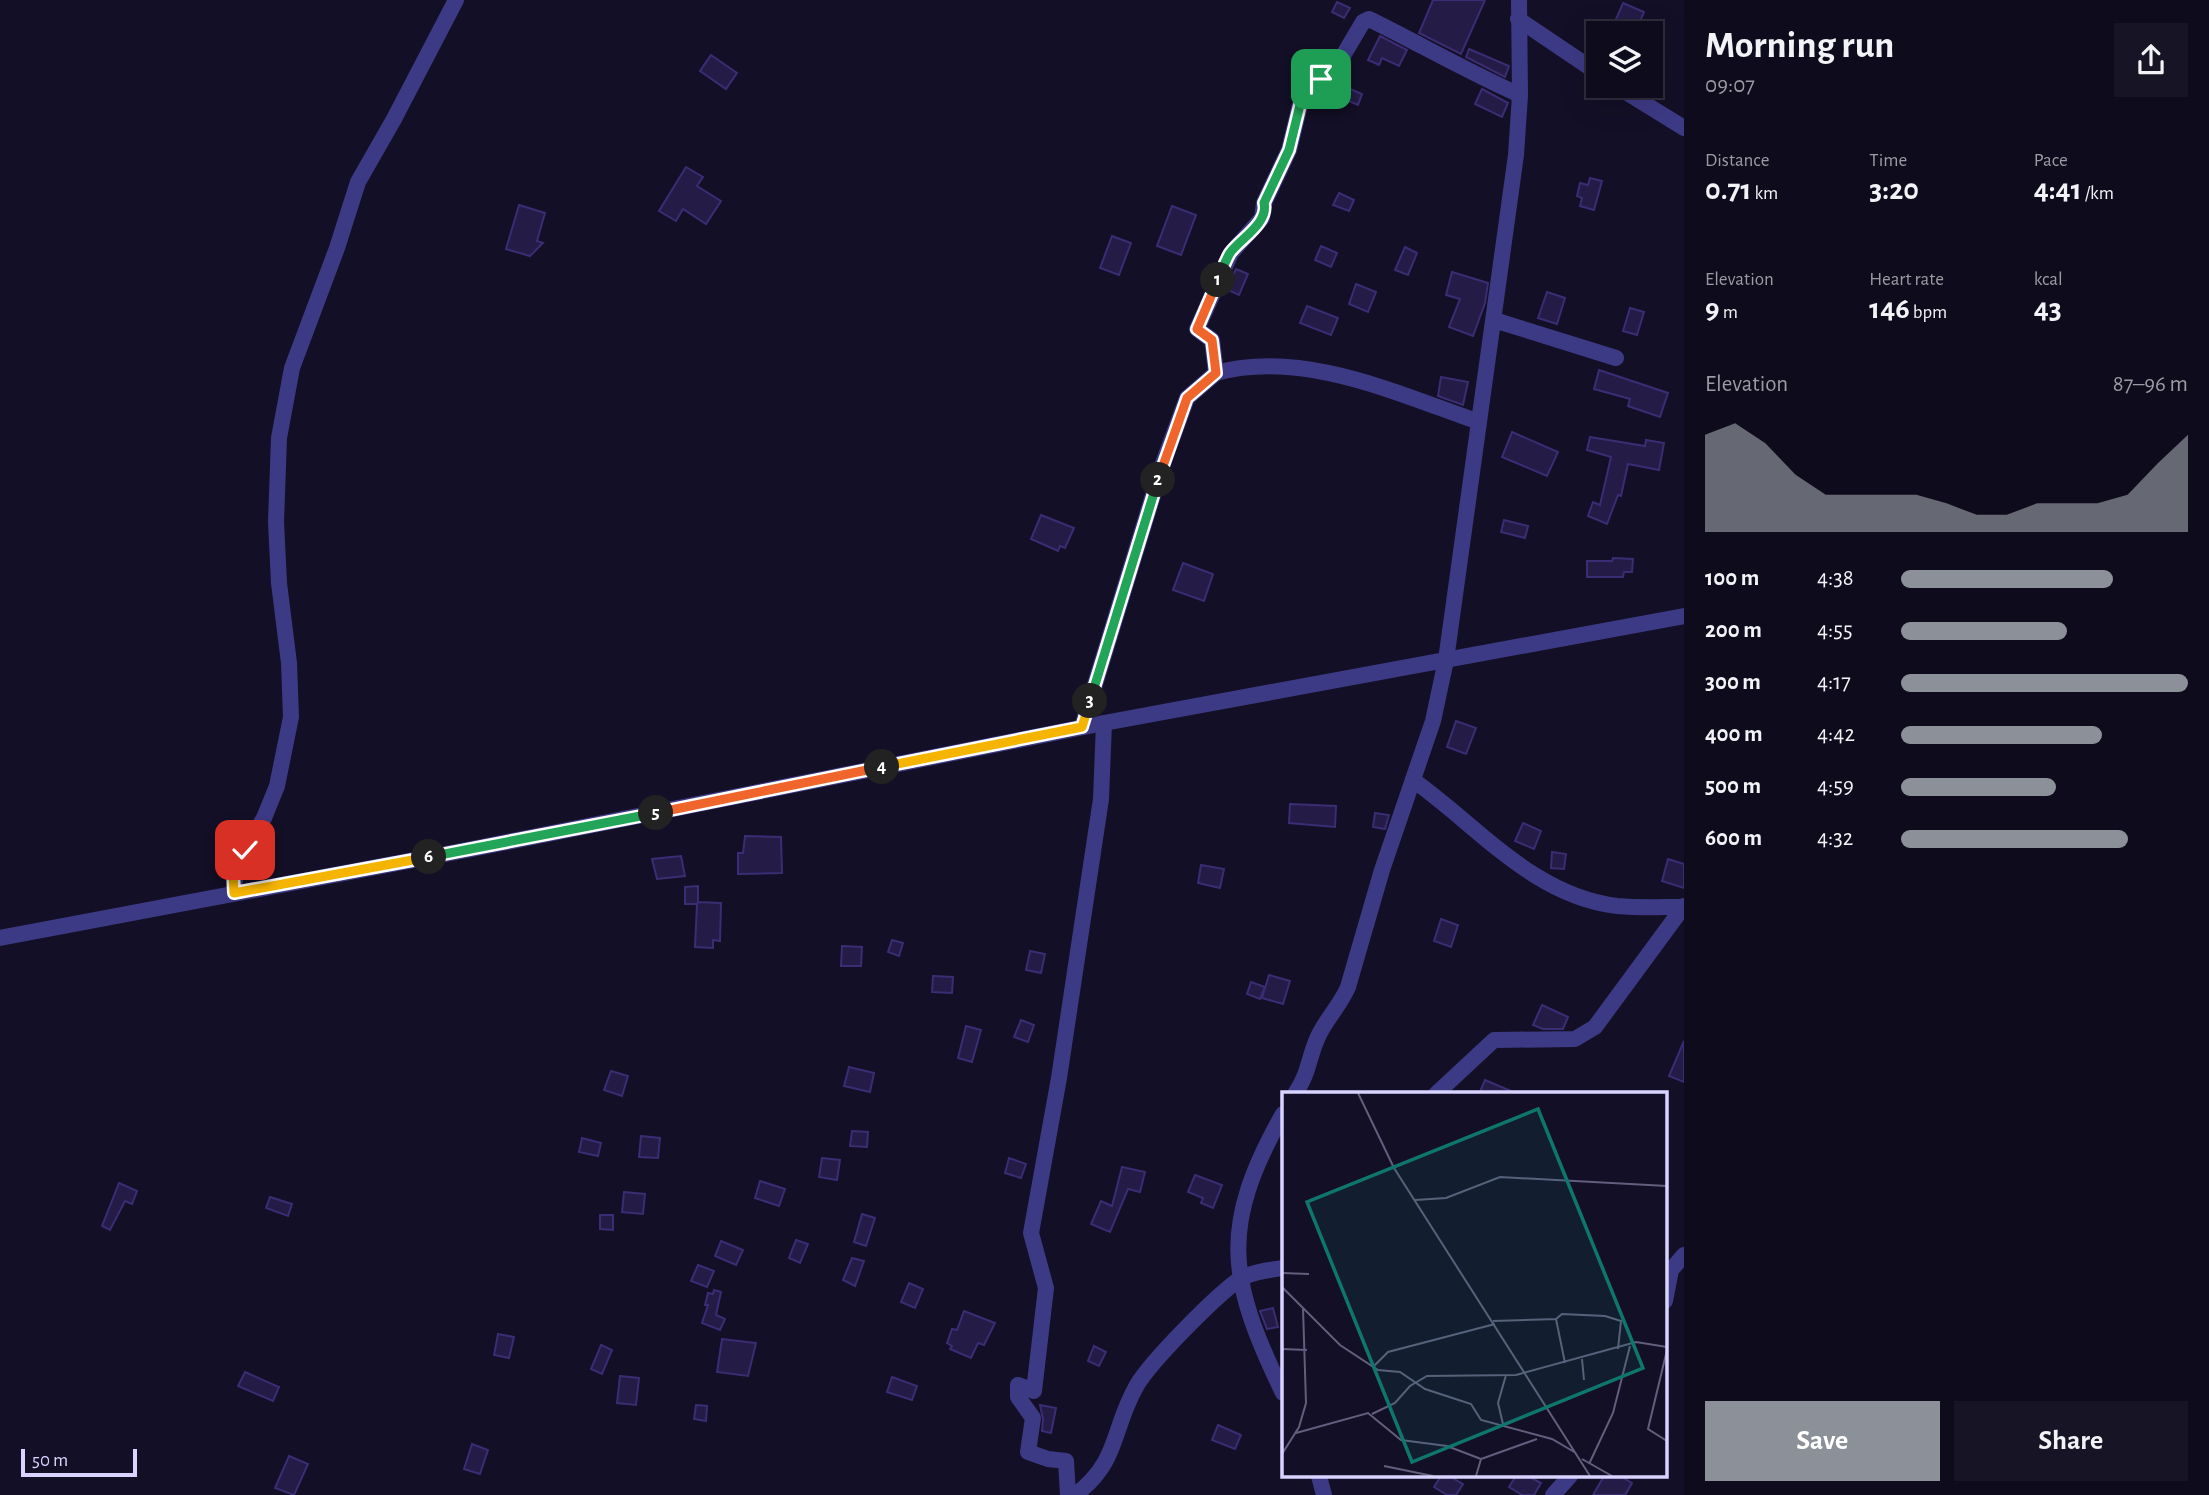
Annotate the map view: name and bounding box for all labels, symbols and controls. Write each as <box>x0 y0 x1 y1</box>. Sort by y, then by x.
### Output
map controls <box>1586 21 1663 98</box>
button: layers <box>1586 21 1663 98</box>
button: share <box>2114 23 2188 97</box>
text: Morning run <box>1705 27 1894 65</box>
pin <box>1291 49 1351 109</box>
icon: arrive <box>1302 60 1340 98</box>
text: 09:07 <box>1705 74 1755 97</box>
text: Distance <box>1705 151 1769 170</box>
text: Time <box>1869 151 1907 170</box>
text: Pace <box>2034 151 2068 170</box>
text: 0.71 <box>1705 175 1751 205</box>
text: 3:20 <box>1869 175 1919 205</box>
text: 4:41 <box>2034 175 2082 205</box>
text: km <box>1751 184 1778 203</box>
text: /km <box>2082 184 2114 203</box>
pin: 1 <box>1200 262 1236 298</box>
text: 1 <box>1214 270 1221 289</box>
text: Elevation <box>1705 270 1774 289</box>
text: Heart rate <box>1869 270 1944 289</box>
text: kcal <box>2034 270 2063 289</box>
text: 9 <box>1705 294 1720 324</box>
text: 146 <box>1869 294 1910 324</box>
text: 43 <box>2034 294 2062 324</box>
text: m <box>1720 303 1738 322</box>
text: bpm <box>1910 303 1947 322</box>
text: Elevation <box>1705 373 1788 396</box>
text: 87–96 m <box>2113 373 2188 396</box>
pin: 2 <box>1140 462 1176 498</box>
text: 2 <box>1153 470 1162 489</box>
text: 100 m <box>1705 567 1759 590</box>
text: 4:38 <box>1817 567 1854 590</box>
text: 200 m <box>1705 619 1762 642</box>
text: 4:55 <box>1817 619 1853 642</box>
text: 300 m <box>1705 671 1761 694</box>
text: 4:17 <box>1817 671 1851 694</box>
pin: 3 <box>1072 684 1108 718</box>
text: 3 <box>1085 691 1094 710</box>
text: 400 m <box>1705 723 1763 746</box>
text: 4:42 <box>1817 723 1855 746</box>
pin: 4 <box>864 750 900 784</box>
text: 4 <box>877 757 886 776</box>
text: 500 m <box>1705 775 1761 798</box>
text: 4:59 <box>1817 775 1854 798</box>
pin: 5 <box>638 796 674 830</box>
text: 5 <box>651 803 660 822</box>
pin <box>215 820 275 880</box>
text: 600 m <box>1705 827 1762 850</box>
text: 4:32 <box>1817 827 1853 850</box>
icon: check <box>226 831 264 869</box>
pin: 6 <box>412 840 446 874</box>
text: 6 <box>424 847 433 866</box>
inset map <box>1282 1092 1666 1478</box>
button: Save <box>1705 1401 1940 1481</box>
button: Share <box>1954 1401 2188 1481</box>
scale bar <box>21 1446 136 1478</box>
text: 50 m <box>32 1451 68 1470</box>

